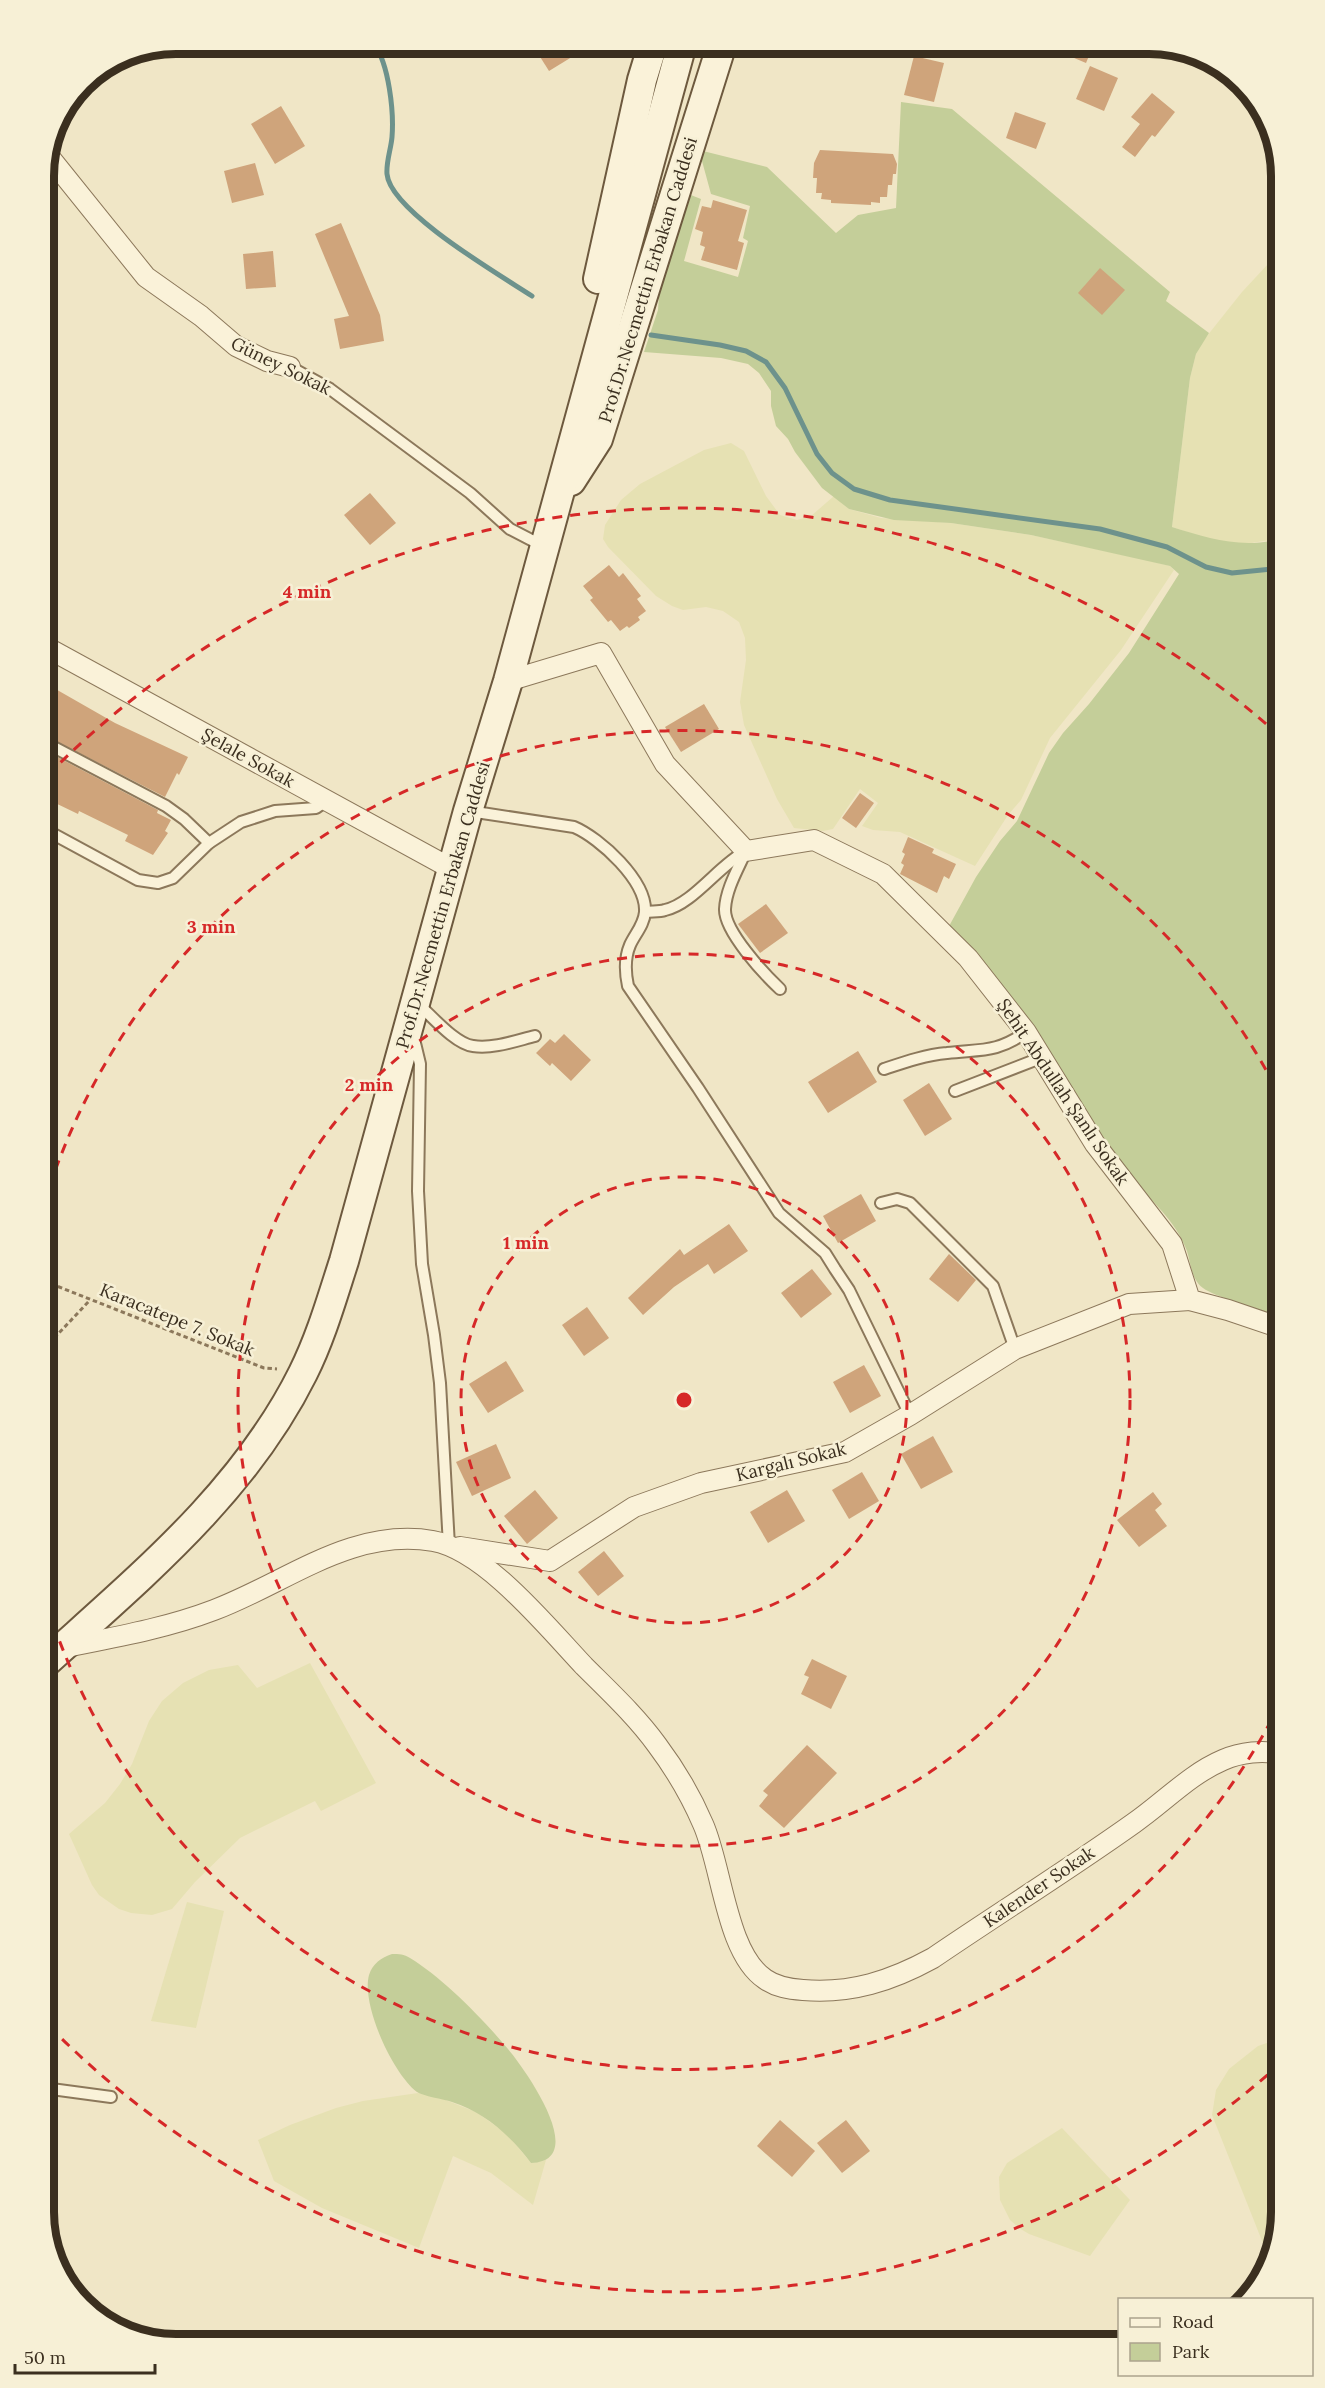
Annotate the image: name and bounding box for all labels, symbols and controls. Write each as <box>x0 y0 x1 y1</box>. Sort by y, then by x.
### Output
street label: Prof.Dr.Necmettin Erbakan Caddesi <box>593 134 702 426</box>
street label: Güney Sokak <box>227 331 335 400</box>
text: 4 min <box>283 580 332 603</box>
street label: Şelale Sokak <box>198 723 299 793</box>
street label: Prof.Dr.Necmettin Erbakan Caddesi <box>390 759 495 1051</box>
text: 3 min <box>187 915 236 938</box>
street label: Şehit Abdullah Şanlı Sokak <box>992 994 1135 1190</box>
text: 2 min <box>345 1073 394 1096</box>
text: 1 min <box>503 1231 549 1254</box>
street label: Karacatepe 7. Sokak <box>96 1278 258 1361</box>
centre of rings <box>674 1390 694 1410</box>
street label: Kargalı Sokak <box>733 1437 849 1486</box>
street label: Kalender Sokak <box>979 1841 1099 1932</box>
legend <box>1118 2298 1313 2376</box>
text: Road <box>1172 2310 1214 2333</box>
scale bar <box>15 2337 154 2375</box>
text: Park <box>1172 2340 1210 2363</box>
text: 50 m <box>24 2346 66 2369</box>

